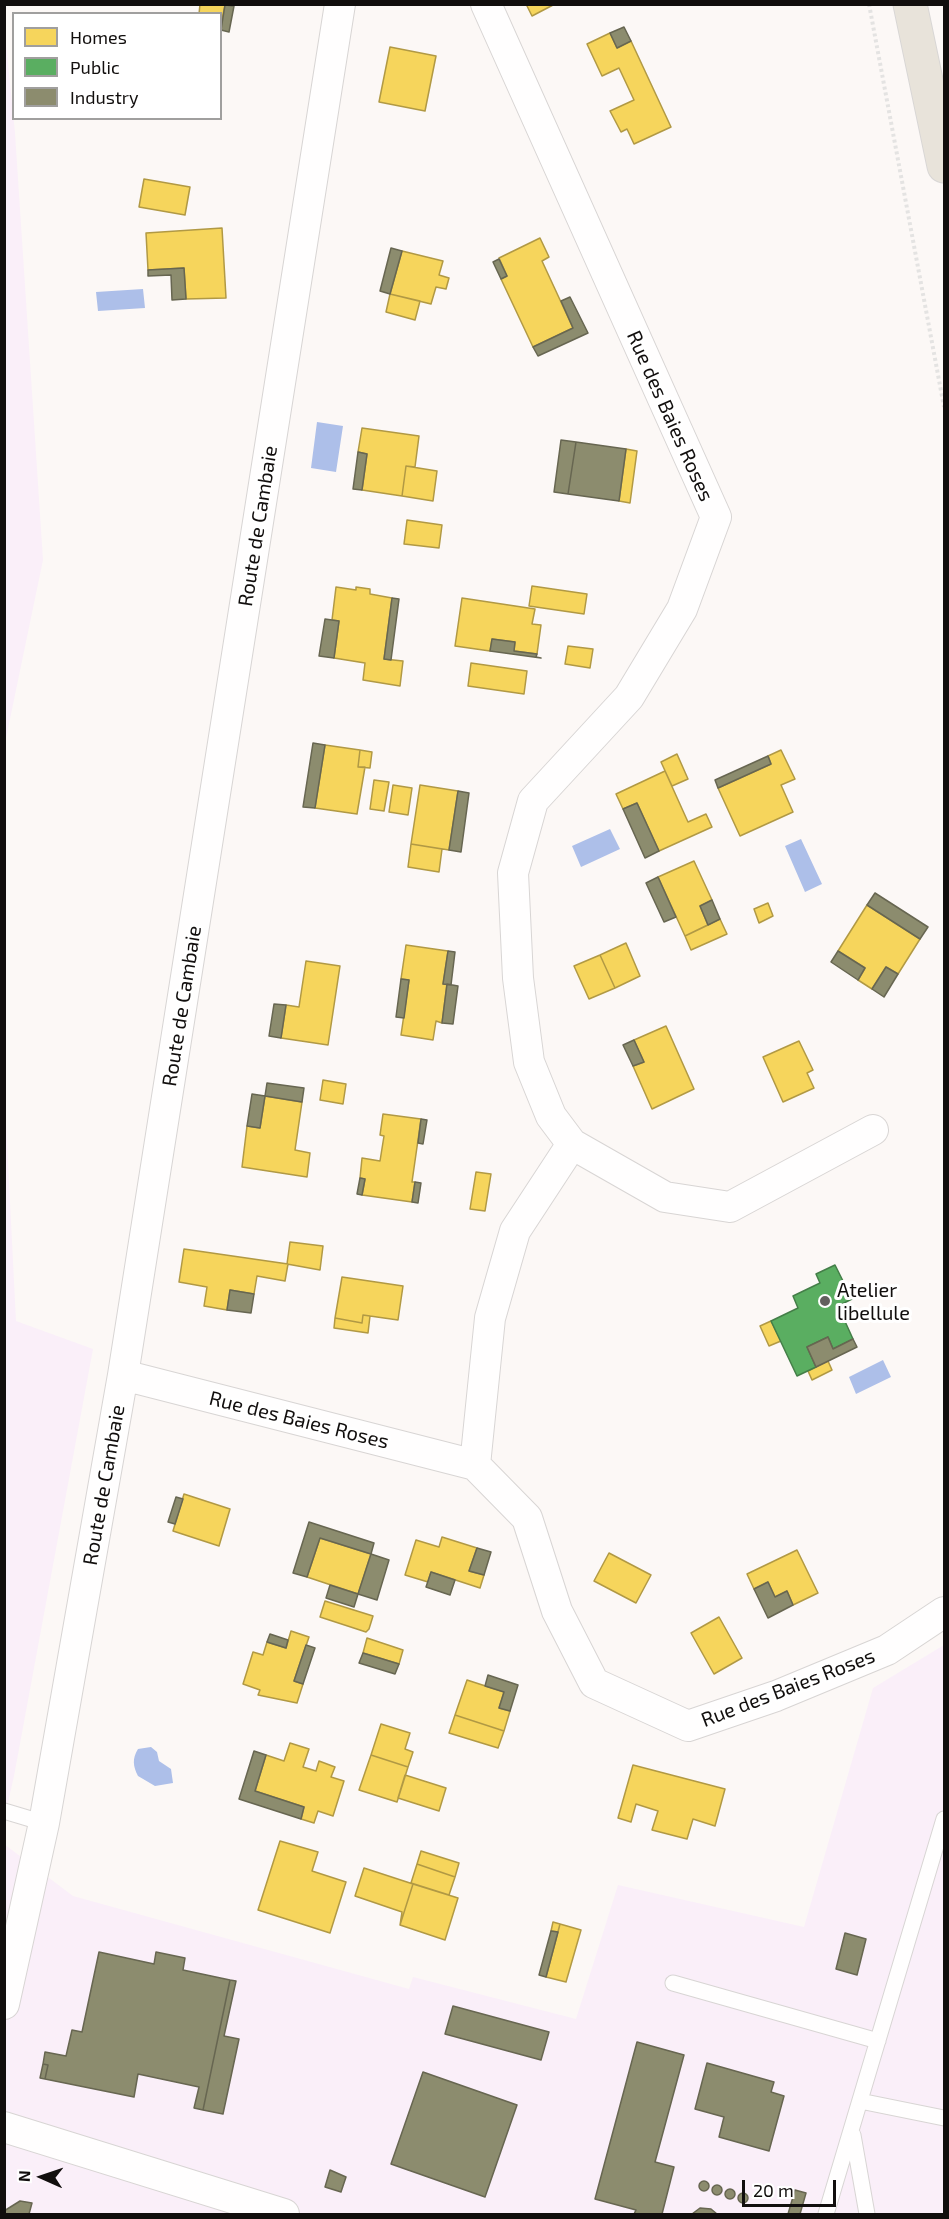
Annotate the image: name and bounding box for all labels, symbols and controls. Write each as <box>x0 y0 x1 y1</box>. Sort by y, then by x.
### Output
legend <box>12 12 222 120</box>
text: Homes <box>70 26 127 48</box>
text: Public <box>70 56 120 78</box>
text: Industry <box>70 86 139 108</box>
street label: Rue des Baies Roses <box>622 327 718 505</box>
street label: Route de Cambaie <box>233 444 283 608</box>
street label: Route de Cambaie <box>157 924 207 1088</box>
place label: Atelier libellule <box>837 1278 910 1325</box>
marker: Atelier libellule <box>818 1294 832 1308</box>
street label: Rue des Baies Roses <box>207 1386 391 1454</box>
street label: Route de Cambaie <box>78 1403 130 1567</box>
street label: Rue des Baies Roses <box>698 1644 878 1732</box>
north arrow <box>12 2147 72 2207</box>
scale bar <box>745 2168 840 2206</box>
text: N <box>14 2170 33 2182</box>
text: 20 m <box>753 2179 794 2201</box>

